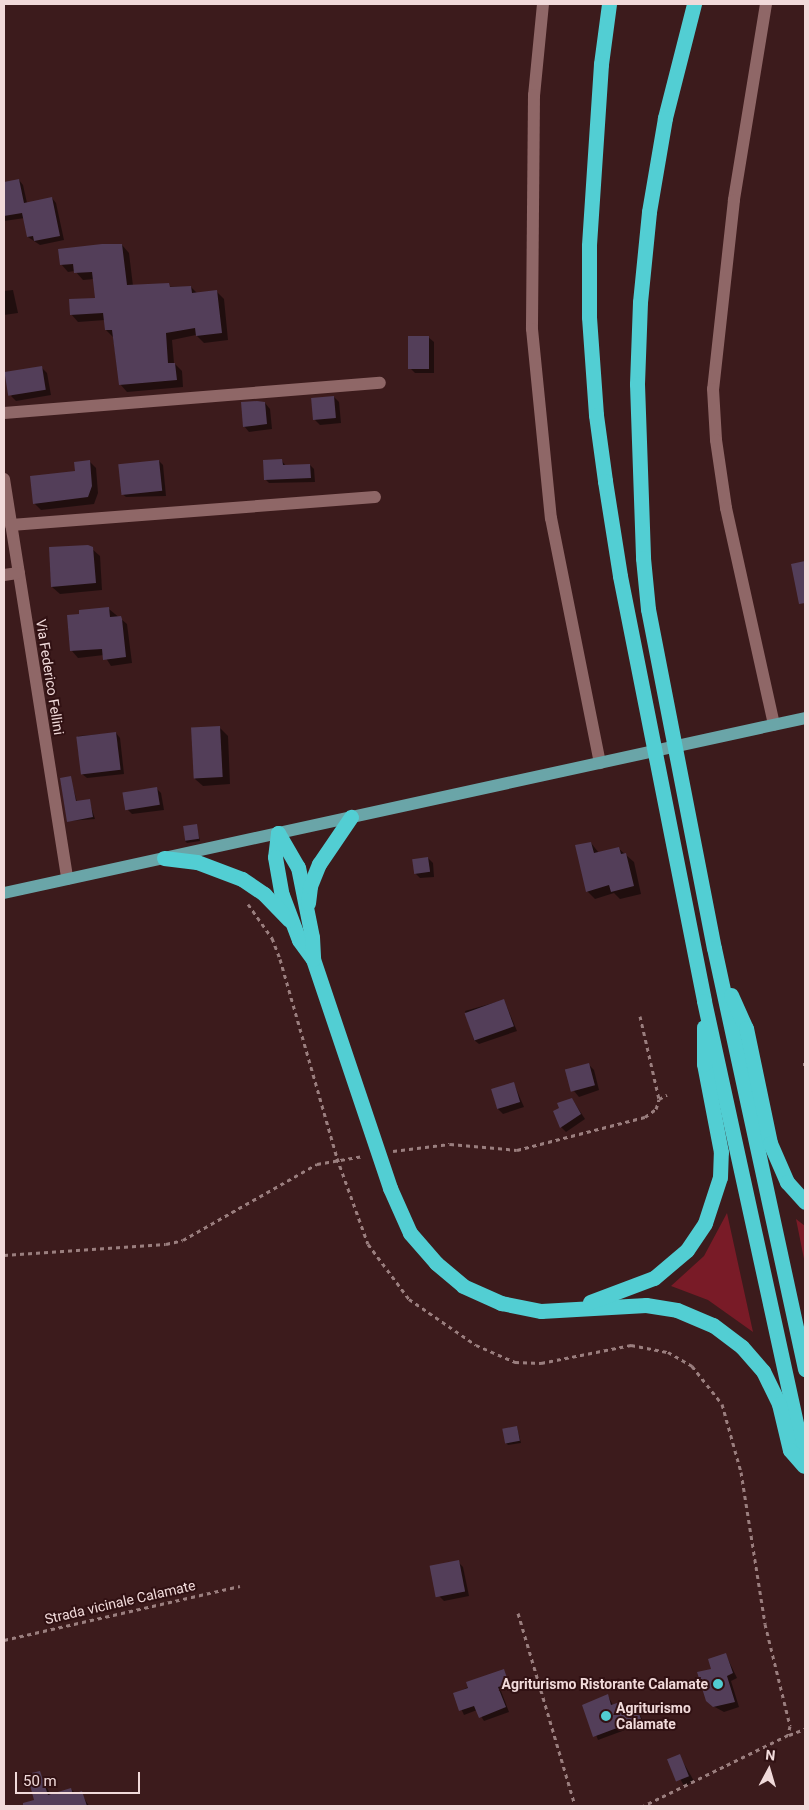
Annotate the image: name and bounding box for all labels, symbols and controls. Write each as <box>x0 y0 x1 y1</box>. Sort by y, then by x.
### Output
street label: Via Federico Fellini <box>33 618 67 736</box>
street label: Strada vicinale Calamate <box>43 1576 197 1628</box>
place label: Agriturismo Ristorante Calamate <box>502 1676 708 1692</box>
marker: Agriturismo Ristorante Calamate <box>712 1678 724 1690</box>
place label: Agriturismo Calamate <box>616 1700 691 1732</box>
marker: Agriturismo Calamate <box>600 1710 612 1722</box>
north arrow <box>744 1745 794 1795</box>
text: N <box>765 1747 776 1764</box>
scale bar <box>18 1762 142 1794</box>
text: 50 m <box>23 1772 57 1790</box>

